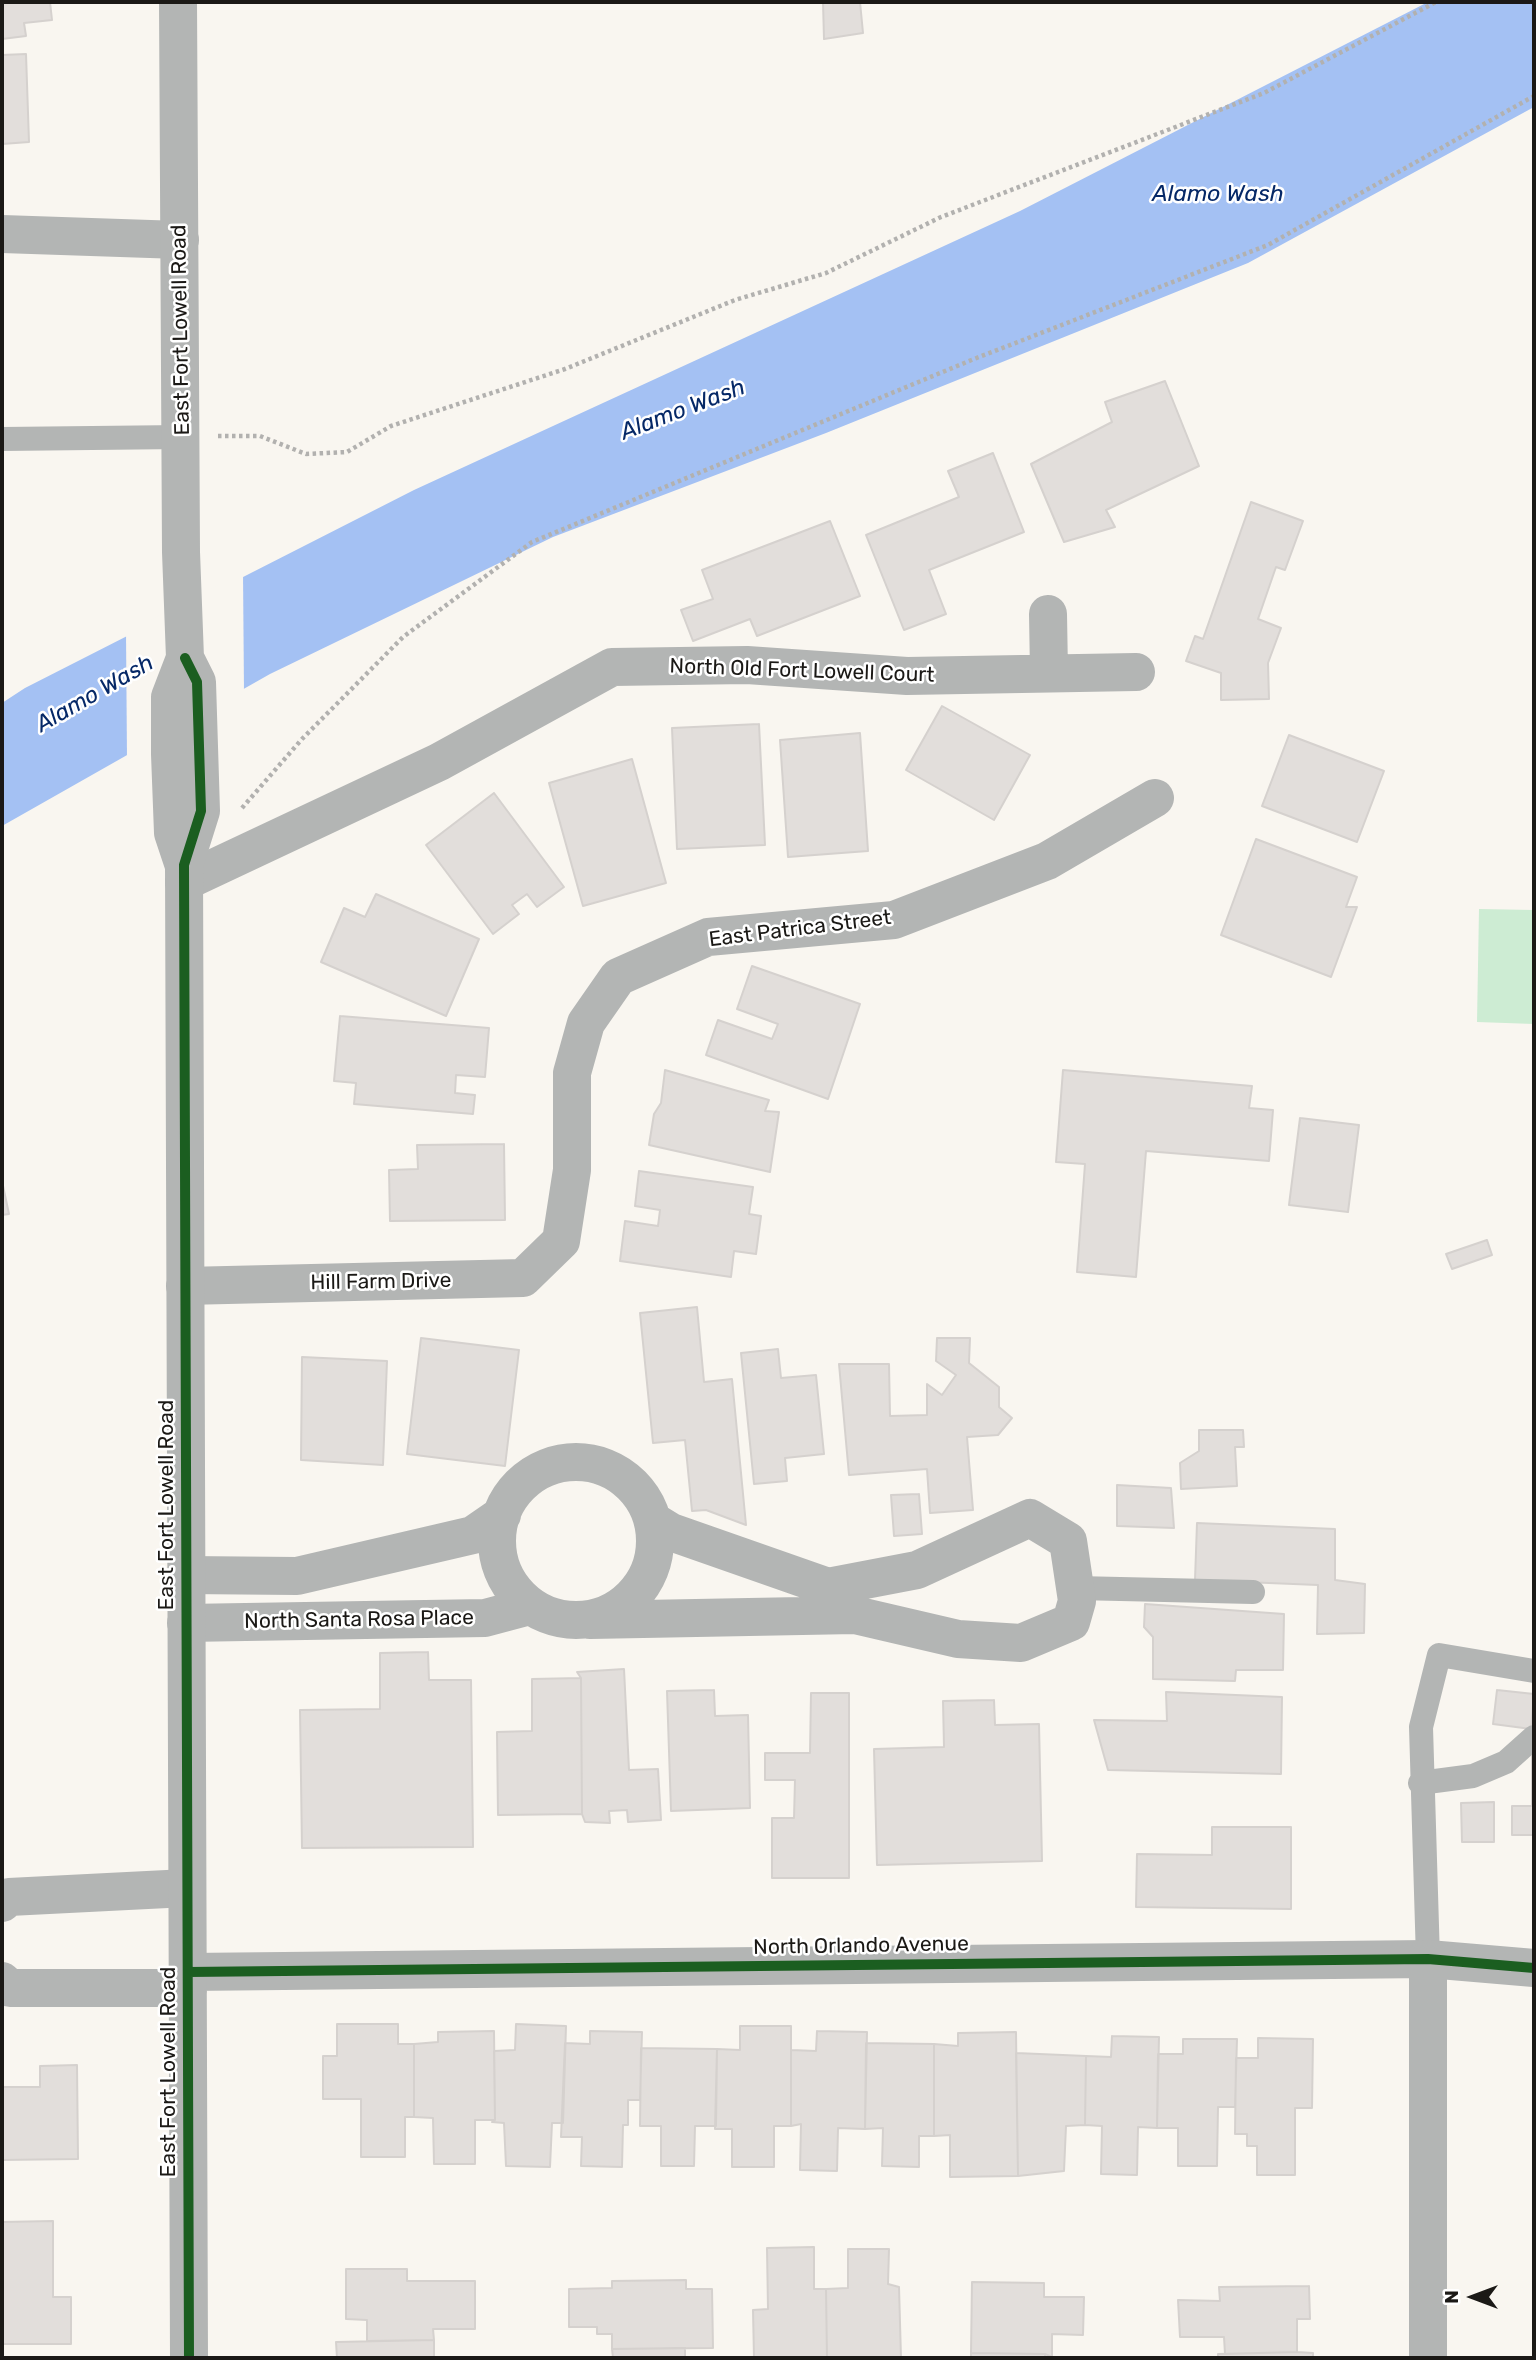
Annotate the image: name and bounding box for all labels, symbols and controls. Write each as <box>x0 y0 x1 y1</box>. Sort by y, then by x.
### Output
water label: Alamo Wash <box>1152 180 1284 208</box>
street label: East Fort Lowell Road <box>167 225 195 435</box>
water label: Alamo Wash <box>617 374 749 446</box>
water label: Alamo Wash <box>31 649 159 739</box>
street label: North Old Fort Lowell Court <box>669 654 935 688</box>
street label: East Patrica Street <box>707 905 893 953</box>
street label: Hill Farm Drive <box>310 1268 452 1296</box>
street label: East Fort Lowell Road <box>154 1400 180 1610</box>
street label: North Santa Rosa Place <box>244 1605 474 1635</box>
street label: North Orlando Avenue <box>753 1932 969 1960</box>
street label: East Fort Lowell Road <box>156 1967 182 2177</box>
north arrow <box>1438 2262 1508 2332</box>
text: N <box>1440 2290 1463 2304</box>

